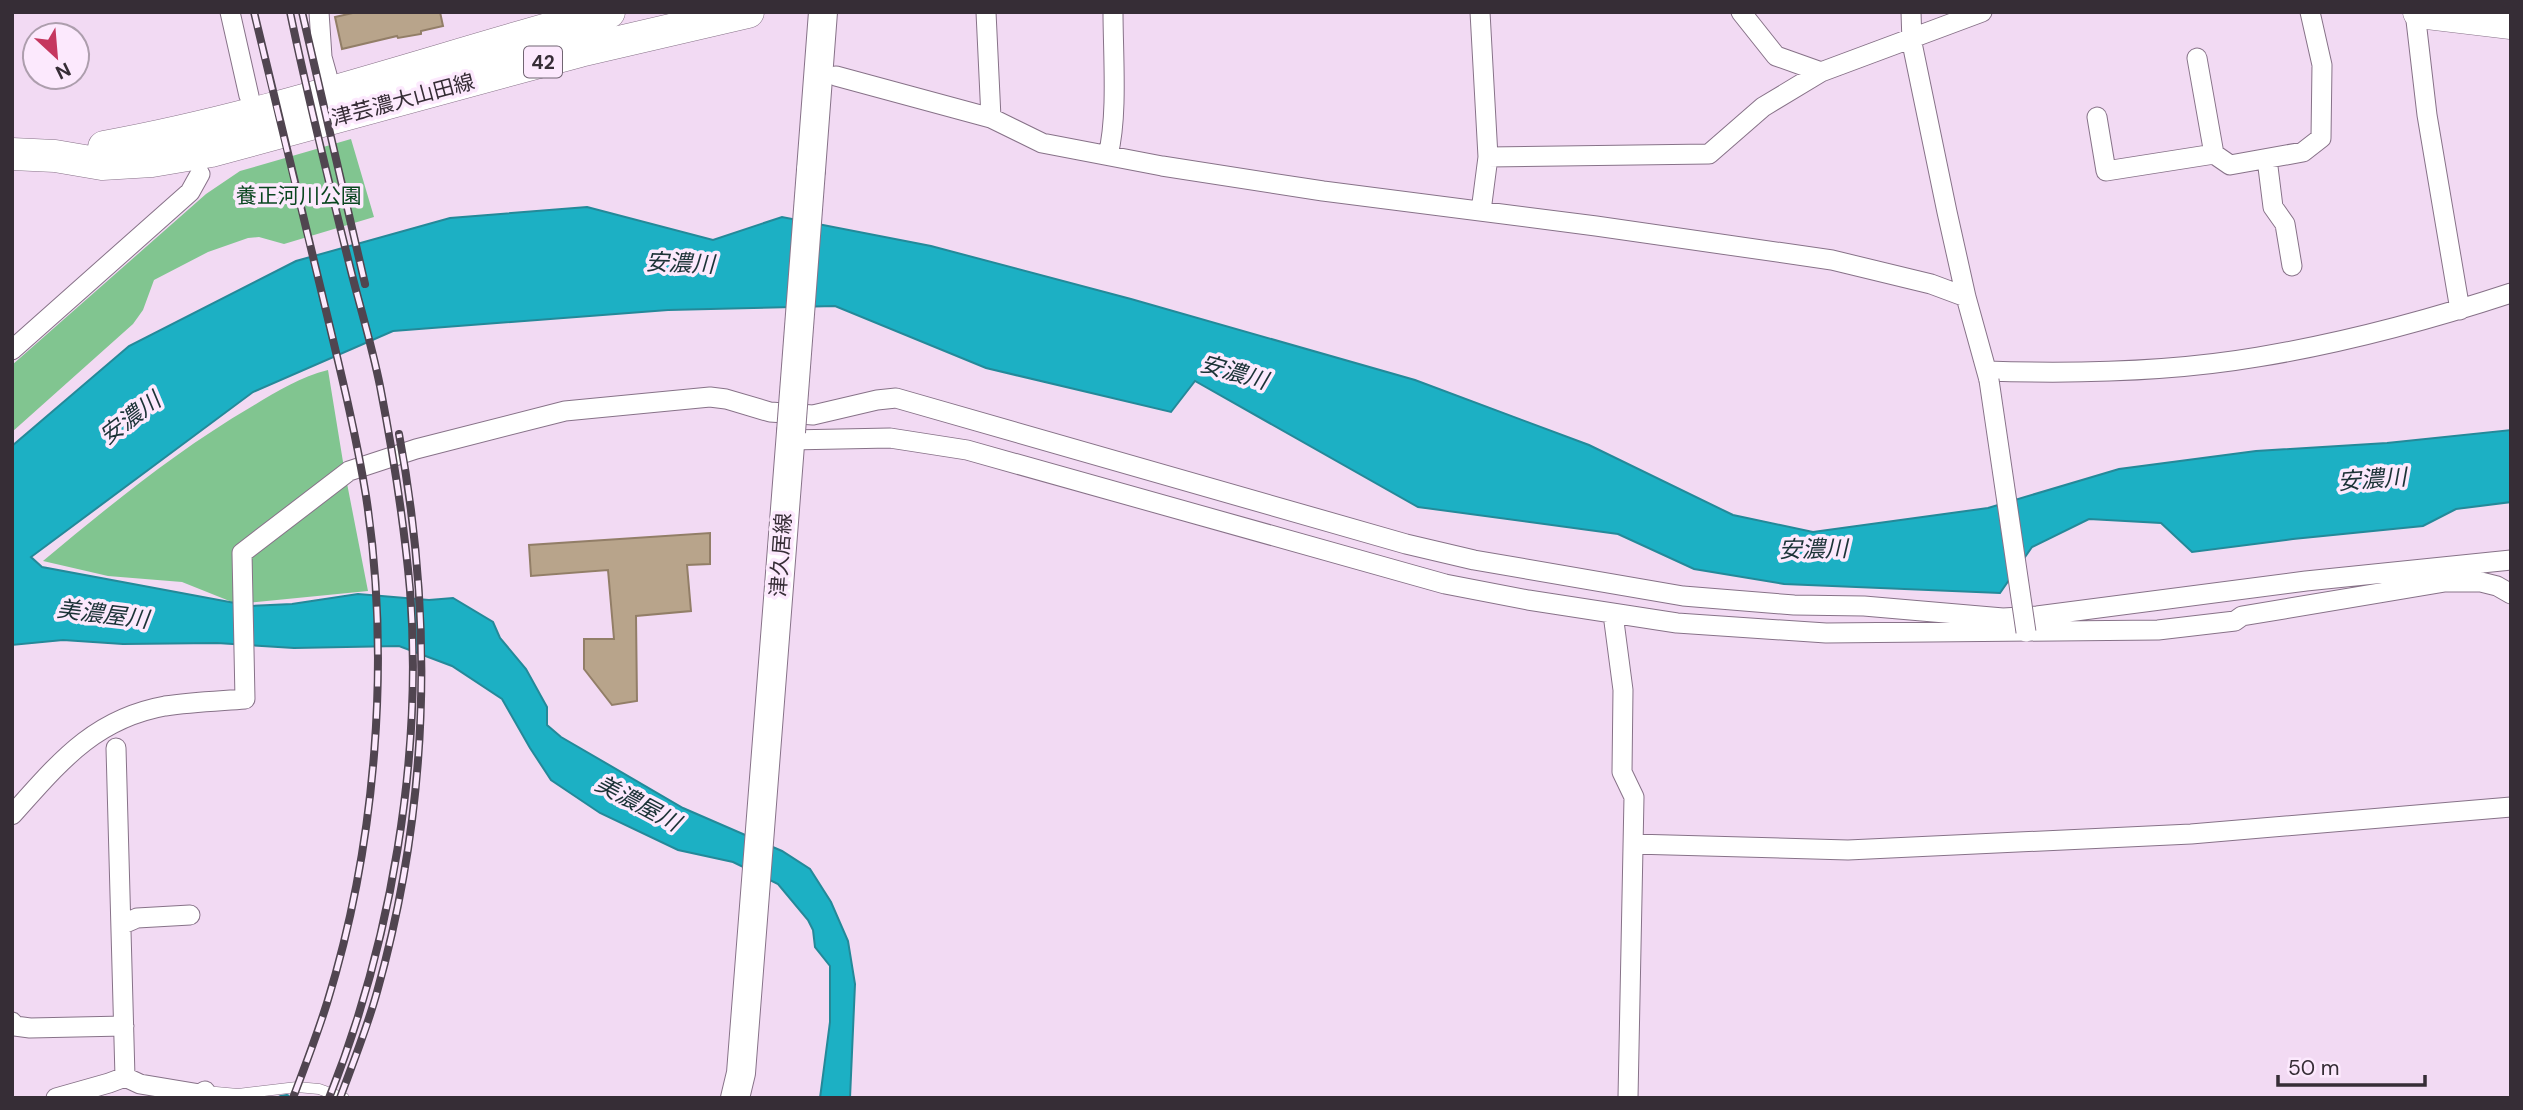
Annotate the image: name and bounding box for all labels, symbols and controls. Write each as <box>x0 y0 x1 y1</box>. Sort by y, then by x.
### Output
north arrow <box>21 21 91 91</box>
road number: 42 <box>524 46 562 78</box>
text: N <box>52 57 75 85</box>
street label: 津芸濃大山田線 <box>328 67 478 133</box>
park label: 養正河川公園 <box>236 182 362 210</box>
water label: 安濃川 <box>645 247 718 279</box>
water label: 安濃川 <box>1197 348 1274 397</box>
water label: 安濃川 <box>93 383 169 451</box>
water label: 安濃川 <box>2337 461 2410 496</box>
street label: 津久居線 <box>764 512 798 598</box>
water label: 安濃川 <box>1778 533 1851 565</box>
water label: 美濃屋川 <box>56 594 153 635</box>
water label: 美濃屋川 <box>590 768 688 839</box>
scale bar <box>2278 1044 2425 1088</box>
text: 50 m <box>2288 1054 2339 1082</box>

